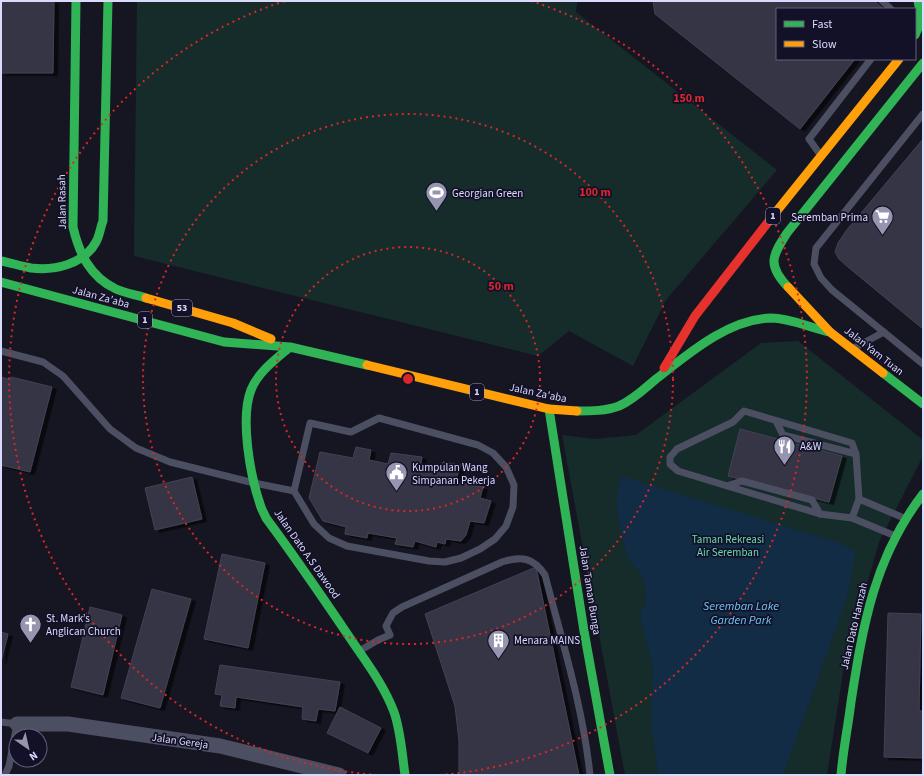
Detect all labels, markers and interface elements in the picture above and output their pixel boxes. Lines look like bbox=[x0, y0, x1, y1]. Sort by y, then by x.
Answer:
legend bbox=[776, 8, 916, 60]
text: Fast bbox=[812, 16, 832, 33]
text: Slow bbox=[812, 36, 837, 53]
text: 150 m bbox=[673, 90, 705, 107]
street label: Jalan Rasah bbox=[54, 174, 70, 230]
sports icon: Georgian Green bbox=[424, 180, 450, 213]
text: 100 m bbox=[579, 184, 611, 201]
place label: Georgian Green bbox=[452, 186, 523, 201]
supermarket icon: Seremban Prima bbox=[870, 204, 896, 237]
road number: 1 bbox=[766, 208, 780, 224]
place label: Seremban Prima bbox=[791, 210, 868, 225]
text: 50 m bbox=[488, 278, 514, 295]
street label: Jalan Za'aba bbox=[71, 282, 131, 312]
road number: 53 bbox=[172, 300, 192, 316]
road number: 1 bbox=[138, 312, 152, 328]
street label: Jalan Yam Tuan bbox=[841, 323, 907, 379]
centre of rings bbox=[401, 372, 415, 386]
street label: Jalan Za'aba bbox=[508, 380, 568, 406]
road number: 1 bbox=[470, 384, 484, 400]
restaurant icon: A&W bbox=[772, 433, 798, 466]
place label: A&W bbox=[800, 439, 822, 454]
public building icon: Kumpulan Wang Simpanan Pekerja bbox=[383, 460, 409, 493]
place label: Kumpulan Wang Simpanan Pekerja bbox=[412, 460, 495, 488]
street label: Jalan Dato A.S Dawood bbox=[270, 506, 344, 602]
park label: Taman Rekreasi Air Seremban bbox=[692, 532, 764, 560]
street label: Jalan Taman Bunga bbox=[576, 544, 604, 636]
street label: Jalan Dato Hamzah bbox=[837, 581, 871, 671]
water label: Seremban Lake Garden Park bbox=[703, 598, 779, 629]
church icon: St. Mark’s Anglican Church bbox=[18, 611, 44, 644]
place label: St. Mark’s Anglican Church bbox=[46, 611, 121, 639]
building icon: Menara MAINS bbox=[485, 627, 511, 660]
place label: Menara MAINS bbox=[514, 633, 580, 648]
north arrow bbox=[8, 728, 48, 768]
street label: Jalan Gereja bbox=[151, 730, 209, 752]
text: N bbox=[26, 748, 41, 764]

